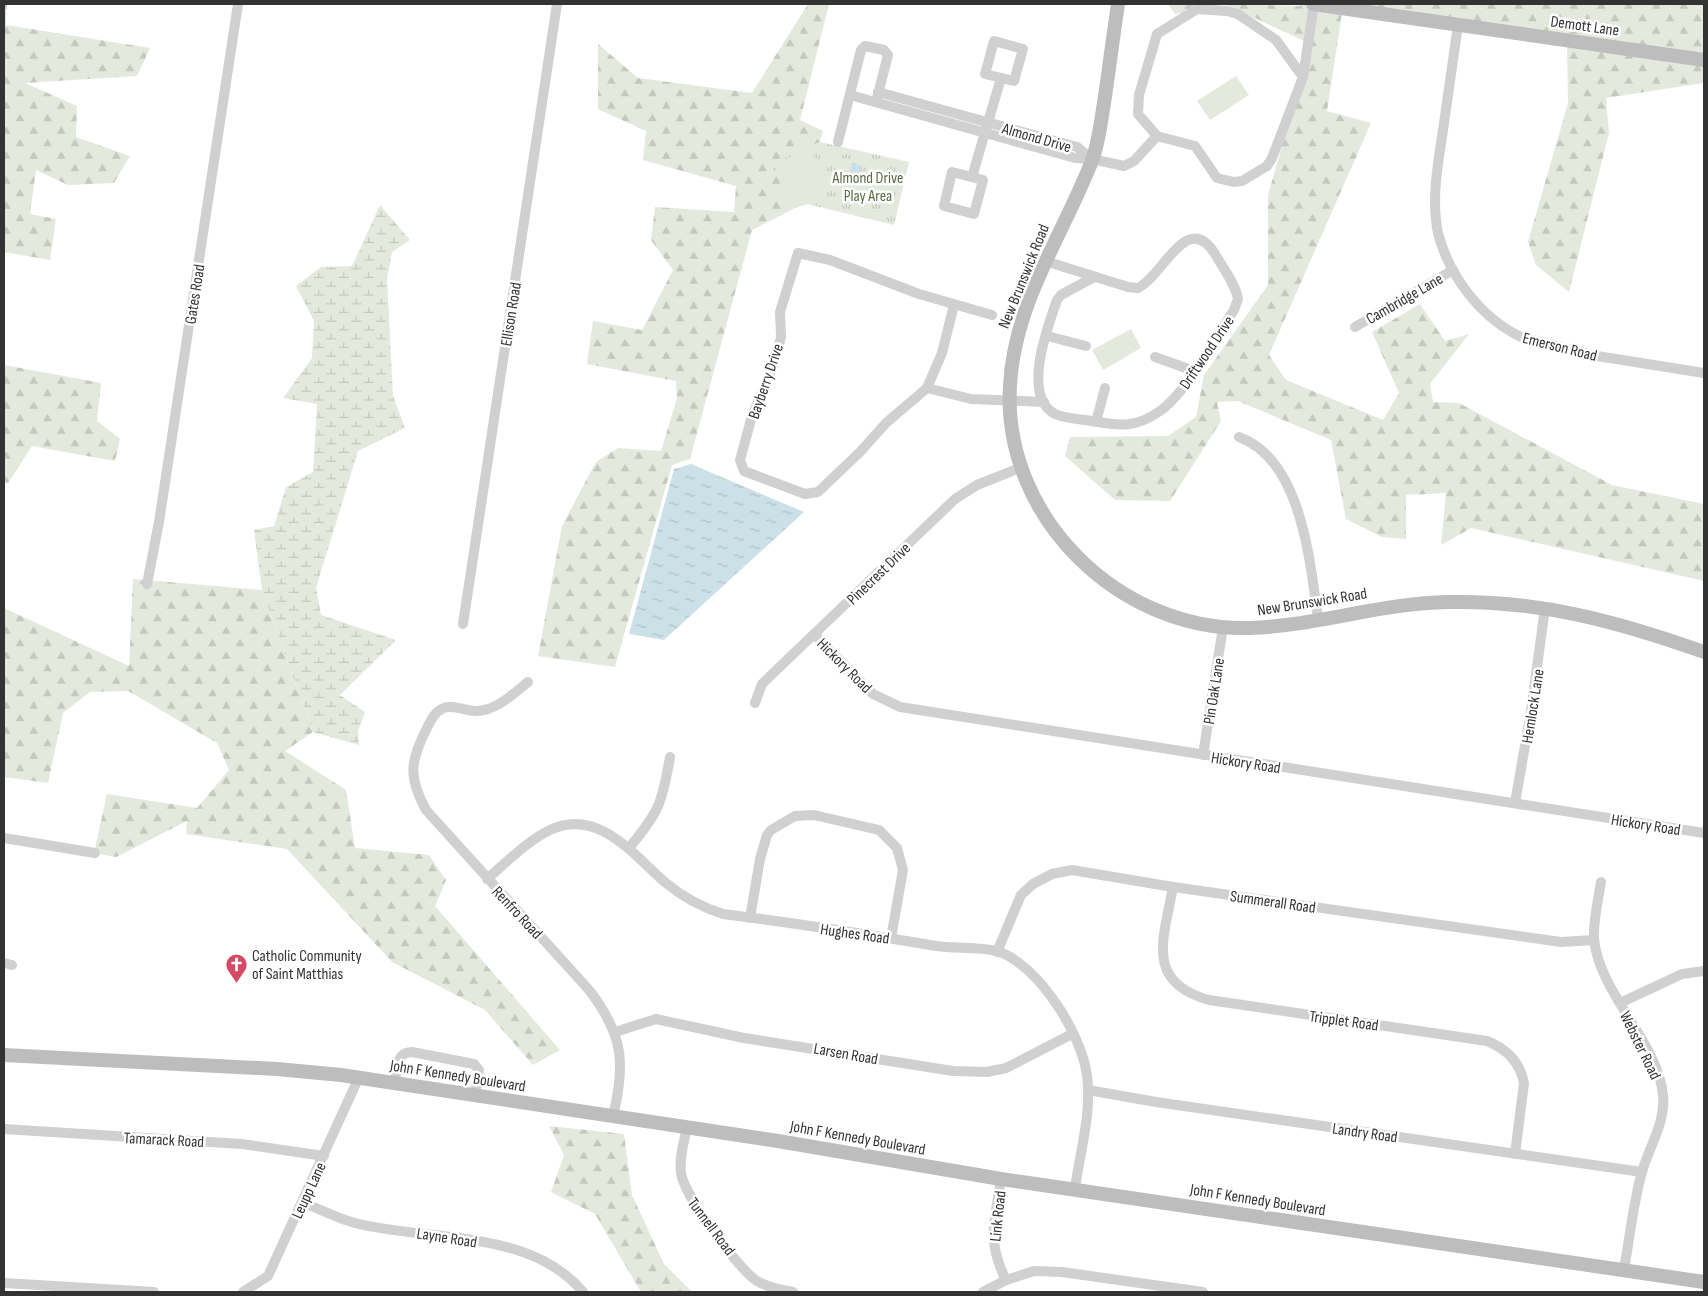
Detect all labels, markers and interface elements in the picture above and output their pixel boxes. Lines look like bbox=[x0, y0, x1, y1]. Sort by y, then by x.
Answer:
street label: Demott Lane bbox=[1549, 12, 1620, 41]
street label: Almond Drive bbox=[999, 119, 1073, 157]
park label: Almond Drive Play Area bbox=[832, 169, 903, 206]
street label: New Brunswick Road bbox=[995, 222, 1054, 331]
street label: Gates Road bbox=[181, 263, 210, 325]
street label: Cambridge Lane bbox=[1363, 270, 1447, 329]
street label: Ellison Road bbox=[497, 281, 526, 347]
street label: Driftwood Drive bbox=[1176, 313, 1239, 393]
street label: Emerson Road bbox=[1520, 329, 1599, 366]
street label: Bayberry Drive bbox=[745, 341, 788, 422]
street label: Pinecrest Drive bbox=[843, 539, 915, 609]
street label: New Brunswick Road bbox=[1256, 584, 1368, 621]
street label: Hickory Road bbox=[812, 635, 875, 698]
street label: Pin Oak Lane bbox=[1200, 657, 1229, 726]
street label: Hemlock Lane bbox=[1518, 668, 1549, 745]
street label: Hickory Road bbox=[1210, 749, 1282, 778]
street label: Hickory Road bbox=[1610, 811, 1682, 840]
street label: Renfro Road bbox=[488, 883, 546, 943]
street label: Summerall Road bbox=[1229, 887, 1317, 918]
street label: Hughes Road bbox=[819, 920, 890, 949]
place label: Catholic Community of Saint Matthias bbox=[252, 947, 362, 984]
church icon: Catholic Community of Saint Matthias bbox=[224, 952, 248, 983]
street label: Tripplet Road bbox=[1308, 1007, 1380, 1036]
street label: Webster Road bbox=[1615, 1008, 1664, 1083]
street label: Larsen Road bbox=[812, 1040, 879, 1069]
street label: John F Kennedy Boulevard bbox=[388, 1056, 527, 1097]
street label: John F Kennedy Boulevard bbox=[788, 1117, 927, 1160]
street label: Landry Road bbox=[1331, 1120, 1399, 1147]
street label: Tamarack Road bbox=[123, 1129, 204, 1152]
street label: Leupp Lane bbox=[288, 1159, 331, 1222]
street label: John F Kennedy Boulevard bbox=[1188, 1180, 1327, 1221]
street label: Link Road bbox=[986, 1190, 1011, 1243]
street label: Tunnell Road bbox=[683, 1194, 739, 1259]
street label: Layne Road bbox=[415, 1224, 478, 1253]

